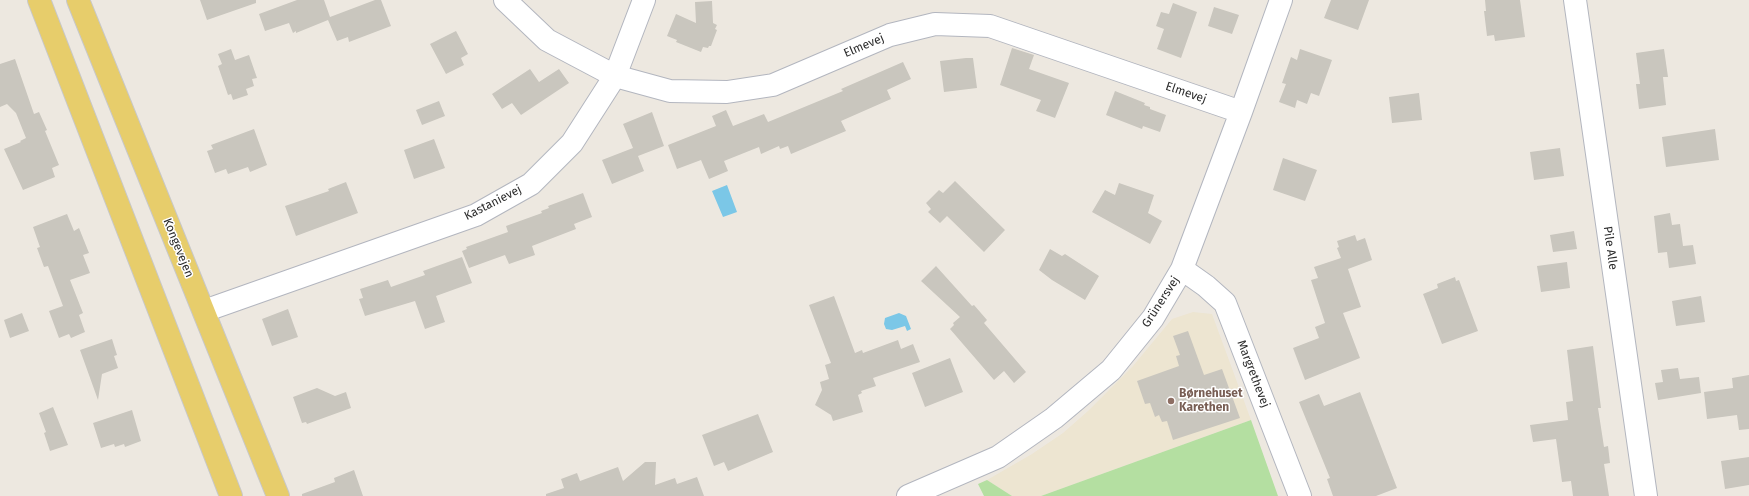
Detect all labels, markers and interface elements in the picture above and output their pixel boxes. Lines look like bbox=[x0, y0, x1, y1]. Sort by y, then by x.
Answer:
street label: Elmevej bbox=[842, 31, 886, 61]
street label: Elmevej bbox=[1164, 79, 1208, 107]
street label: Kastanievej bbox=[462, 182, 524, 224]
street label: Kongevejen bbox=[160, 216, 196, 280]
street label: Pile Alle bbox=[1600, 225, 1620, 271]
street label: Grünersvej bbox=[1139, 274, 1183, 330]
street label: Margrethevej bbox=[1234, 338, 1272, 410]
place label: Børnehuset Karethen bbox=[1179, 387, 1243, 415]
marker: Børnehuset Karethen bbox=[1166, 396, 1176, 406]

